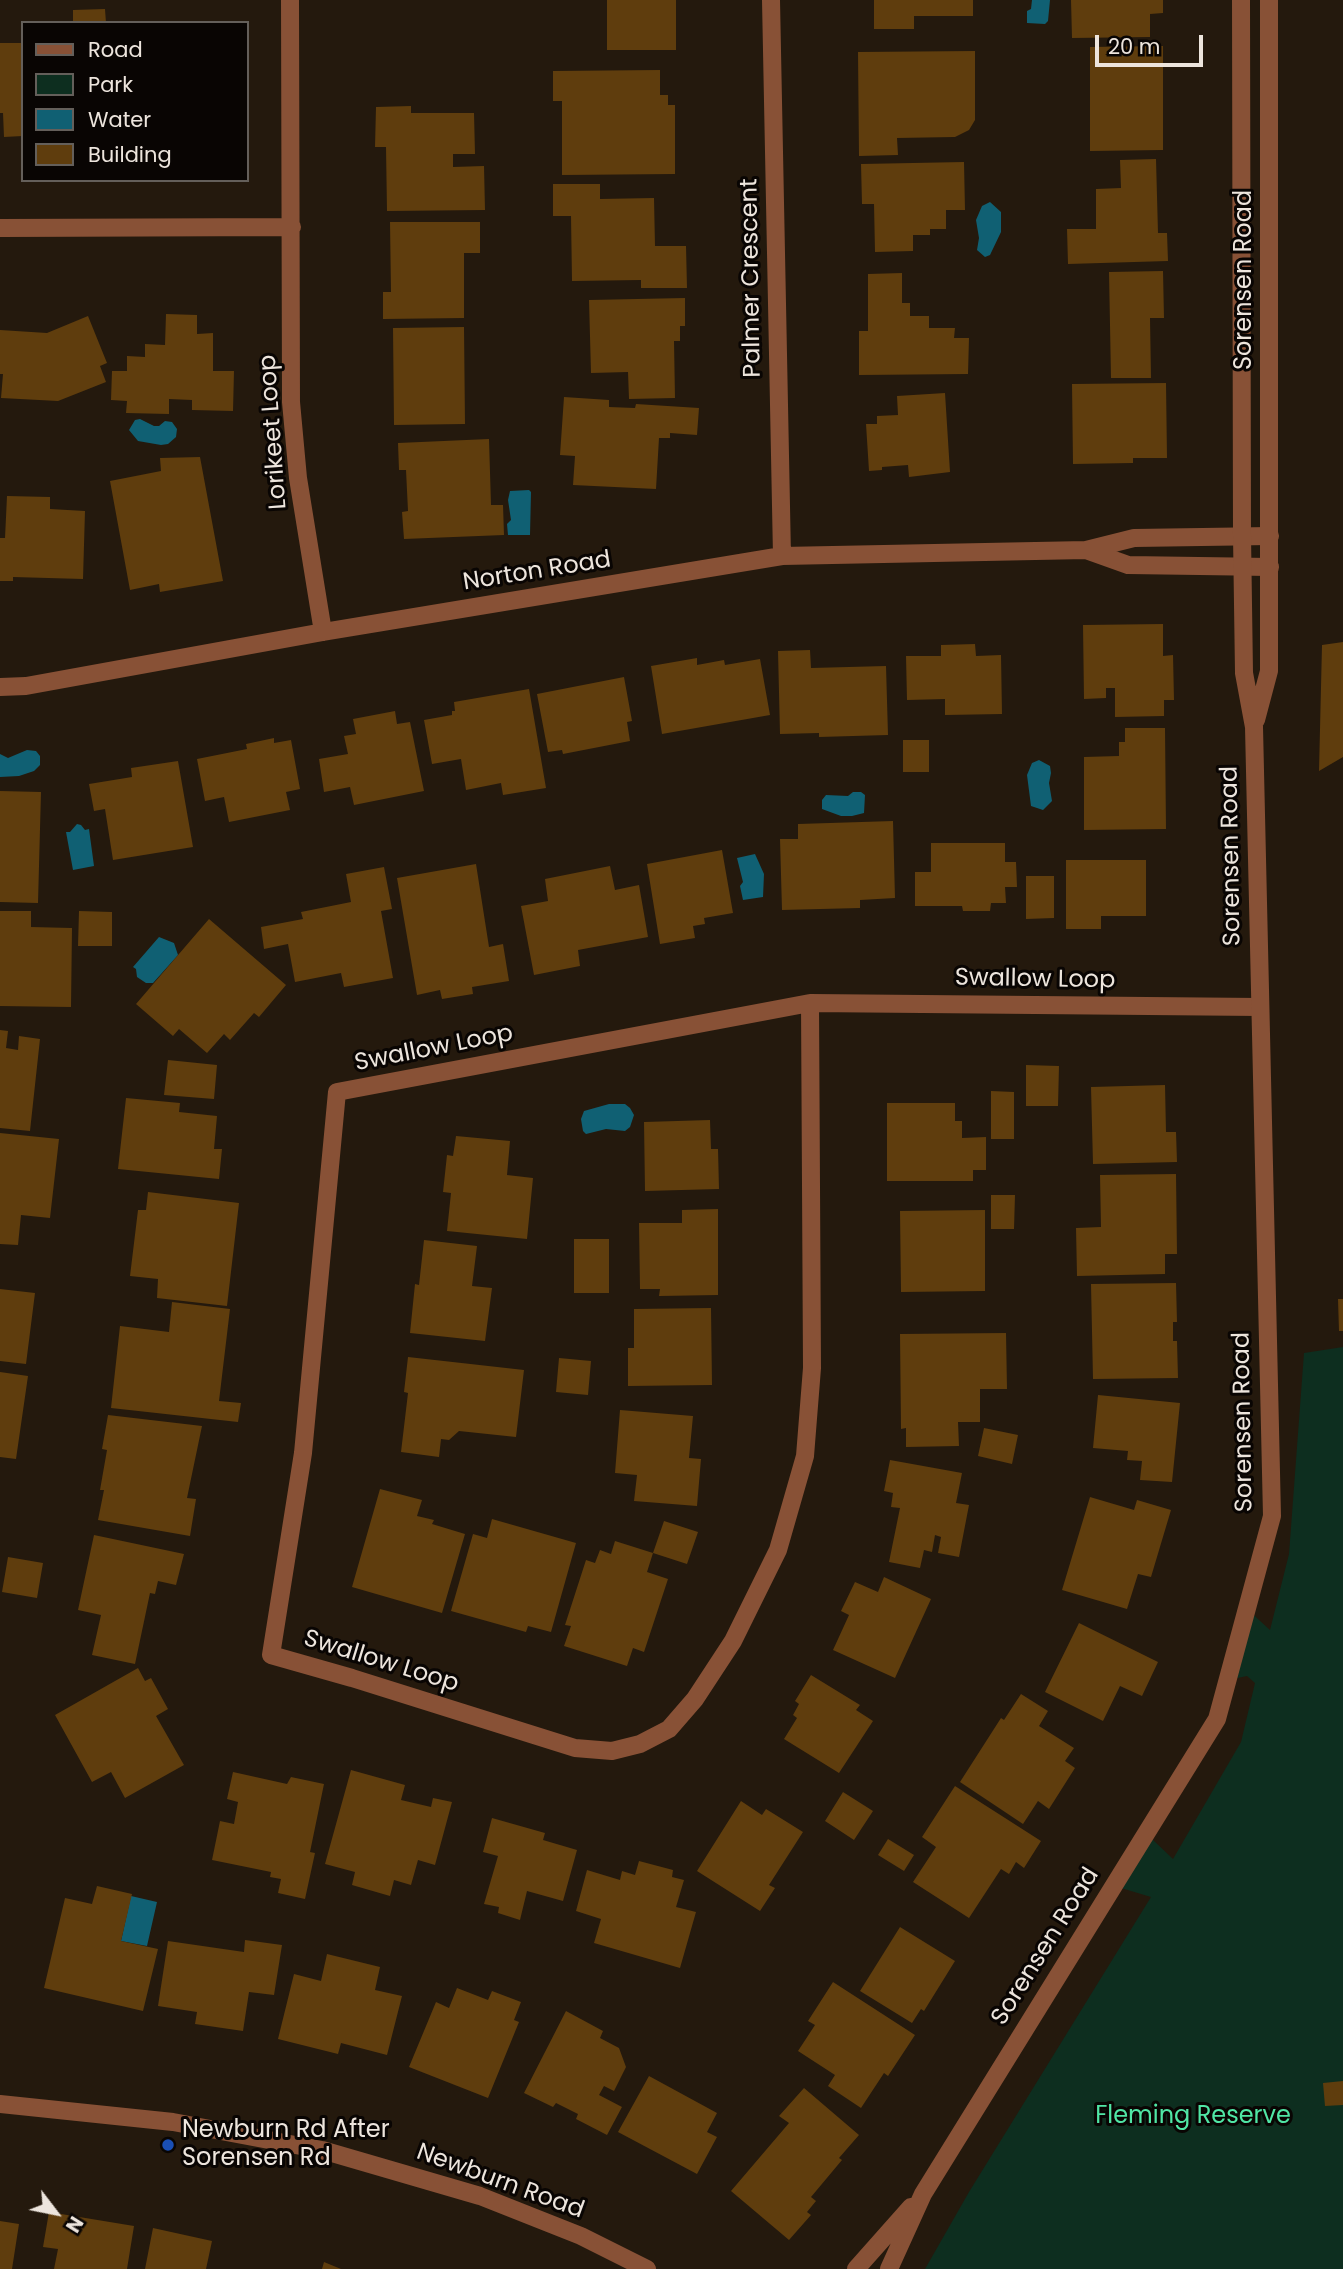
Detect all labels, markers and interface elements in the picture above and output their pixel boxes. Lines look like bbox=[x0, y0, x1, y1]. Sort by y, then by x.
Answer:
legend bbox=[21, 21, 248, 182]
scale bar bbox=[1098, 21, 1206, 65]
text: 20 m bbox=[1108, 32, 1161, 61]
text: Road bbox=[88, 35, 143, 64]
text: Park bbox=[88, 70, 133, 99]
text: Water bbox=[88, 105, 151, 134]
text: Building bbox=[88, 140, 172, 169]
street label: Palmer Crescent bbox=[736, 178, 768, 378]
street label: Sorensen Road bbox=[1231, 190, 1259, 370]
street label: Lorikeet Loop bbox=[254, 354, 294, 510]
street label: Norton Road bbox=[461, 546, 613, 598]
street label: Sorensen Road bbox=[1216, 766, 1248, 946]
street label: Swallow Loop bbox=[954, 964, 1116, 996]
street label: Swallow Loop bbox=[352, 1020, 516, 1078]
street label: Sorensen Road bbox=[1228, 1332, 1260, 1512]
street label: Swallow Loop bbox=[300, 1625, 462, 1699]
street label: Sorensen Road bbox=[986, 1863, 1106, 2031]
park label: Fleming Reserve bbox=[1095, 2103, 1291, 2131]
place label: Newburn Rd After Sorensen Rd bbox=[182, 2117, 390, 2173]
marker: Newburn Rd After Sorensen Rd bbox=[160, 2137, 176, 2153]
street label: Newburn Road bbox=[412, 2138, 588, 2226]
north arrow bbox=[21, 2178, 91, 2248]
text: N bbox=[59, 2211, 89, 2238]

